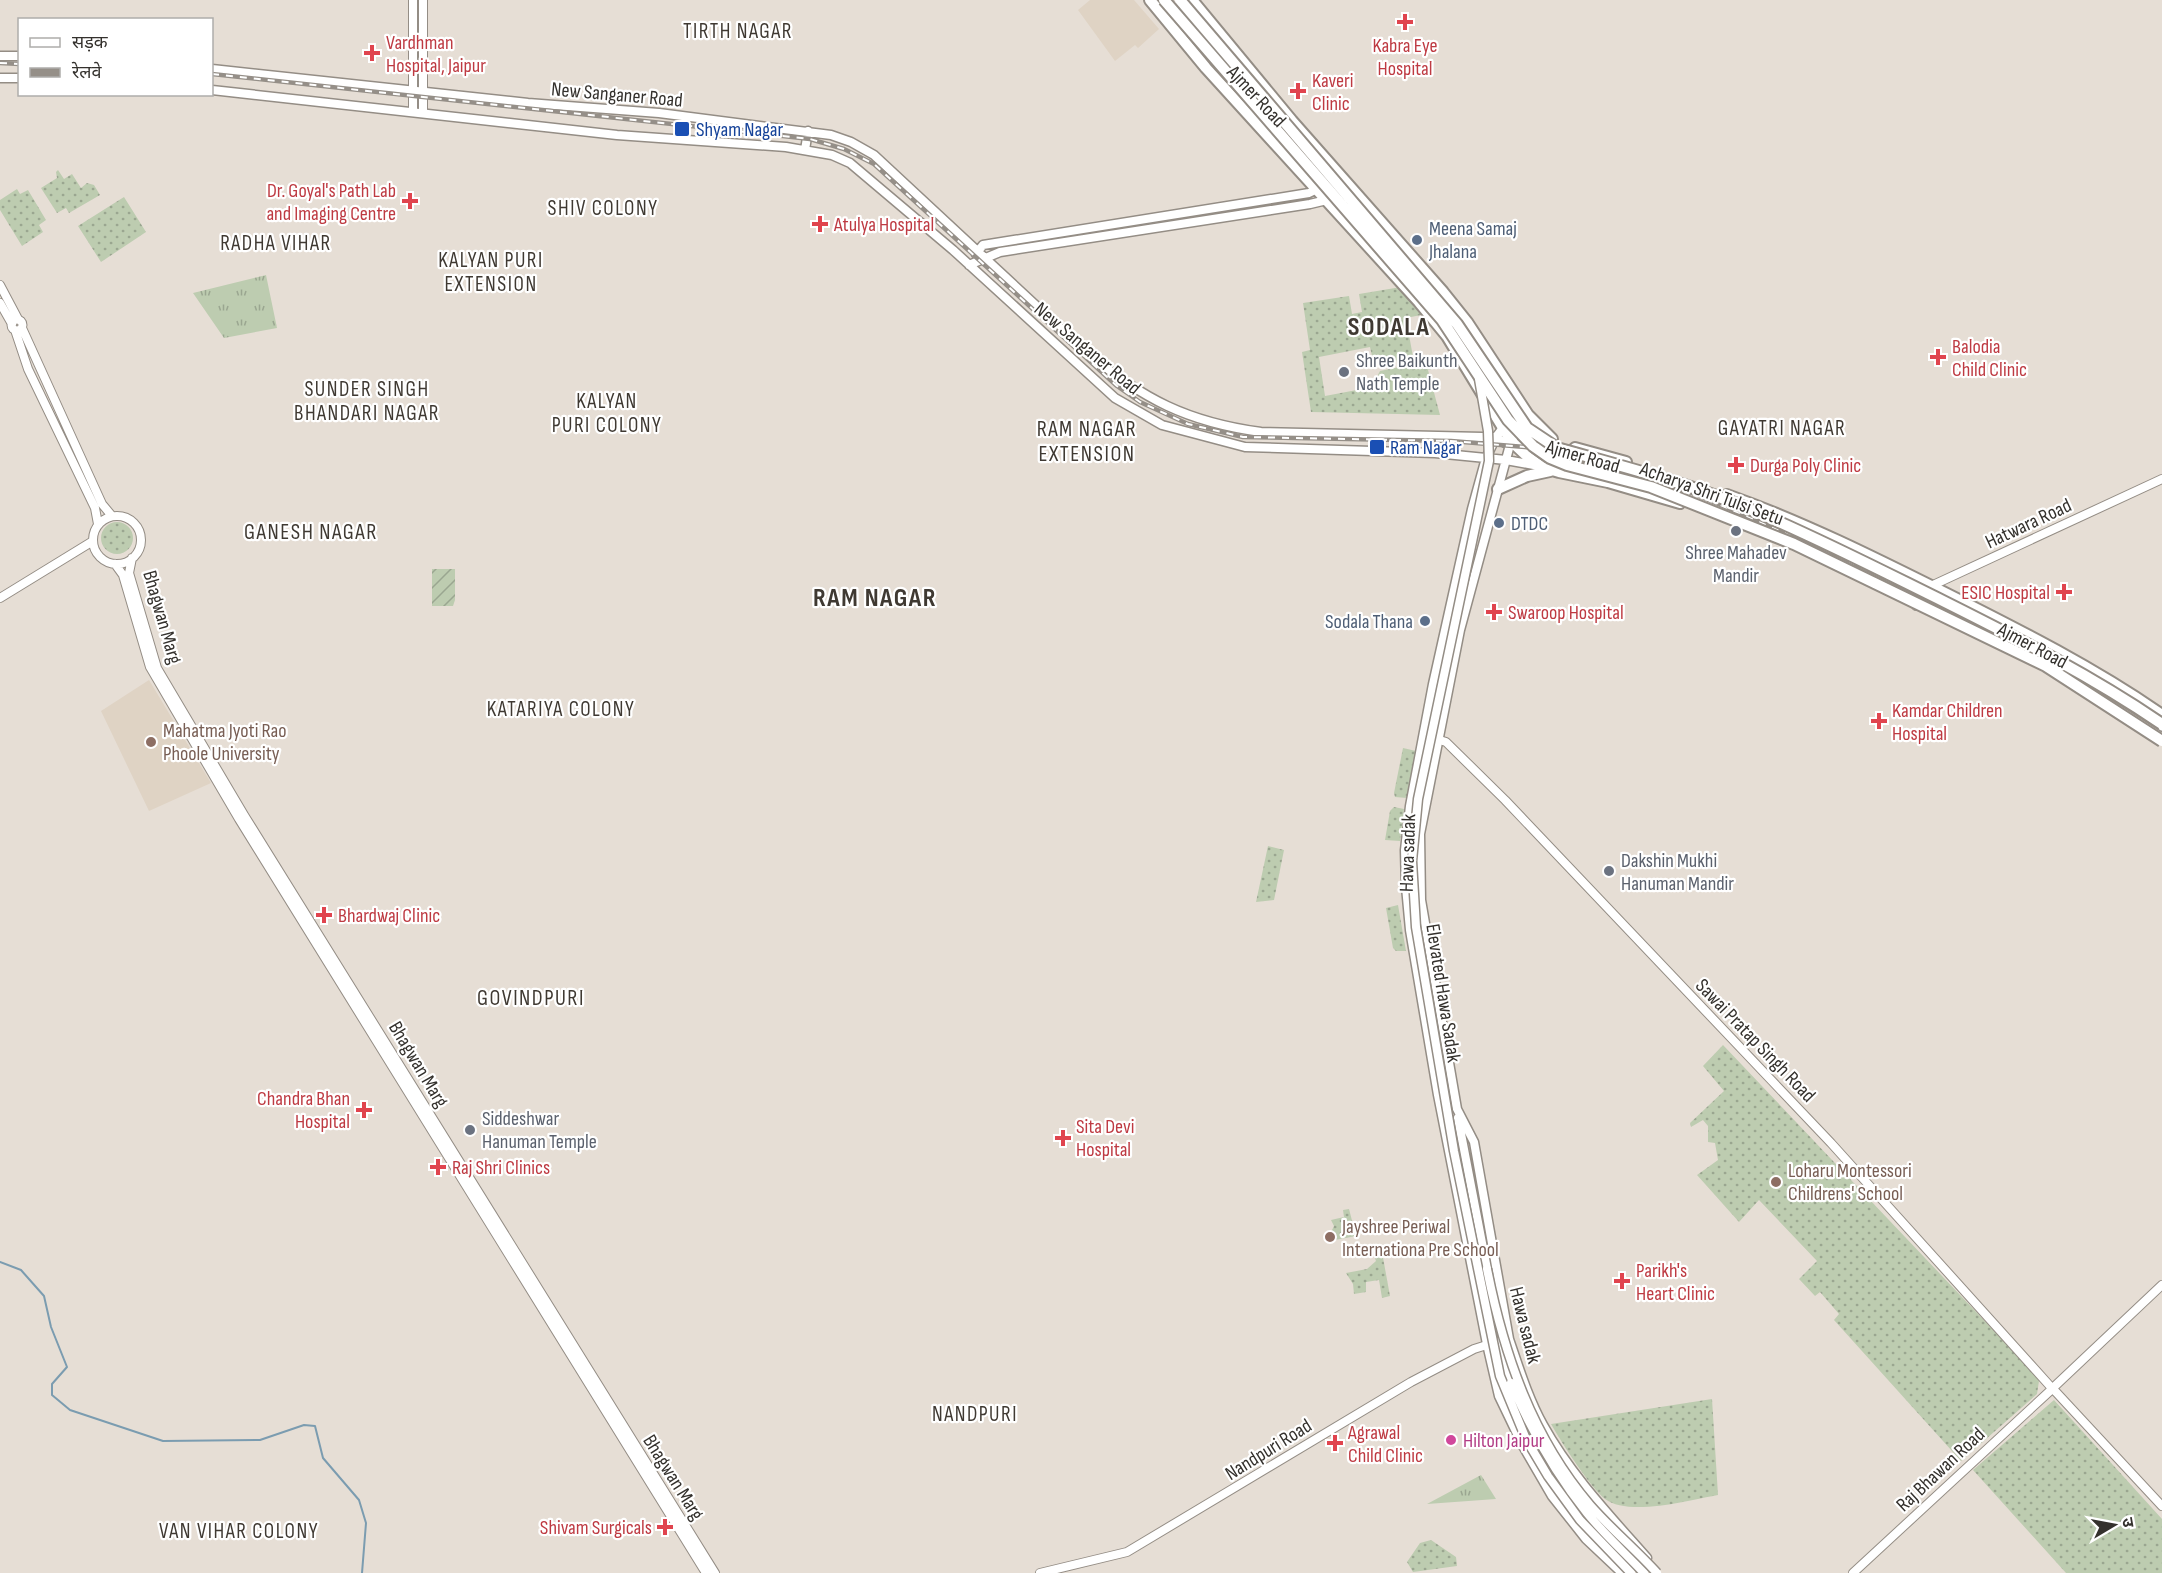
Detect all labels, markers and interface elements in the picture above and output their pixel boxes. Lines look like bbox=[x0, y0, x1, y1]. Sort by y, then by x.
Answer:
marker: Kabra Eye Hospital bbox=[1396, 13, 1414, 31]
legend bbox=[18, 18, 213, 96]
district label: TIRTH NAGAR bbox=[683, 19, 793, 44]
place label: Vardhman Hospital, Jaipur bbox=[386, 31, 486, 78]
text: सड़क bbox=[72, 32, 109, 53]
place label: Kabra Eye Hospital bbox=[1372, 34, 1438, 81]
marker: Vardhman Hospital, Jaipur bbox=[363, 44, 381, 62]
street label: Ajmer Road bbox=[1221, 60, 1291, 133]
text: रेलवे bbox=[71, 61, 103, 83]
place label: Kaveri Clinic bbox=[1312, 69, 1354, 116]
street label: New Sanganer Road bbox=[550, 77, 684, 113]
marker: Kaveri Clinic bbox=[1289, 82, 1307, 100]
place label: Shyam Nagar bbox=[696, 118, 784, 142]
marker: Shyam Nagar bbox=[673, 120, 691, 138]
place label: Dr. Goyal's Path Lab and Imaging Centre bbox=[266, 179, 396, 226]
marker: Dr. Goyal's Path Lab and Imaging Centre bbox=[401, 192, 419, 210]
district label: SHIV COLONY bbox=[548, 196, 658, 221]
place label: Atulya Hospital bbox=[833, 213, 934, 237]
marker: Atulya Hospital bbox=[811, 215, 829, 233]
place label: Meena Samaj Jhalana bbox=[1428, 217, 1517, 264]
district label: RADHA VIHAR bbox=[220, 231, 332, 256]
marker: Meena Samaj Jhalana bbox=[1410, 233, 1424, 247]
district label: KALYAN PURI EXTENSION bbox=[438, 248, 544, 297]
street label: New Sanganer Road bbox=[1029, 297, 1146, 400]
district label: SODALA bbox=[1348, 312, 1430, 343]
place label: Balodia Child Clinic bbox=[1952, 335, 2027, 382]
marker: Balodia Child Clinic bbox=[1929, 348, 1947, 366]
place label: Shree Baikunth Nath Temple bbox=[1356, 349, 1458, 396]
marker: Shree Baikunth Nath Temple bbox=[1337, 365, 1351, 379]
district label: SUNDER SINGH BHANDARI NAGAR bbox=[294, 377, 440, 426]
district label: KALYAN PURI COLONY bbox=[552, 389, 662, 438]
district label: RAM NAGAR EXTENSION bbox=[1037, 416, 1137, 468]
district label: GAYATRI NAGAR bbox=[1718, 416, 1846, 441]
street label: Ajmer Road bbox=[1542, 435, 1622, 479]
place label: Ram Nagar bbox=[1390, 436, 1462, 460]
marker: Ram Nagar bbox=[1368, 438, 1386, 456]
place label: Durga Poly Clinic bbox=[1750, 454, 1861, 478]
marker: Durga Poly Clinic bbox=[1727, 456, 1745, 474]
street label: Acharya Shri Tulsi Setu bbox=[1636, 457, 1787, 531]
street label: Hatwara Road bbox=[1982, 494, 2075, 554]
place label: DTDC bbox=[1511, 512, 1548, 536]
marker: DTDC bbox=[1492, 516, 1506, 530]
district label: GANESH NAGAR bbox=[244, 519, 378, 546]
marker: Shree Mahadev Mandir bbox=[1729, 524, 1743, 538]
place label: Shree Mahadev Mandir bbox=[1685, 541, 1787, 588]
street label: Bhagwan Marg bbox=[137, 568, 187, 667]
place label: ESIC Hospital bbox=[1961, 581, 2050, 605]
district label: RAM NAGAR bbox=[813, 583, 937, 614]
marker: ESIC Hospital bbox=[2055, 583, 2073, 601]
place label: Swaroop Hospital bbox=[1508, 601, 1624, 625]
marker: Swaroop Hospital bbox=[1485, 603, 1503, 621]
place label: Sodala Thana bbox=[1325, 610, 1413, 634]
marker: Sodala Thana bbox=[1418, 614, 1432, 628]
street label: Ajmer Road bbox=[1993, 617, 2072, 674]
district label: KATARIYA COLONY bbox=[487, 697, 635, 722]
place label: Kamdar Children Hospital bbox=[1892, 699, 2003, 746]
marker: Kamdar Children Hospital bbox=[1870, 712, 1888, 730]
place label: Mahatma Jyoti Rao Phoole University bbox=[163, 719, 287, 766]
marker: Mahatma Jyoti Rao Phoole University bbox=[144, 735, 158, 749]
street label: Hawa sadak bbox=[1395, 813, 1421, 892]
place label: Dakshin Mukhi Hanuman Mandir bbox=[1621, 849, 1734, 896]
marker: Dakshin Mukhi Hanuman Mandir bbox=[1602, 864, 1616, 878]
place label: Bhardwaj Clinic bbox=[338, 904, 440, 928]
marker: Bhardwaj Clinic bbox=[315, 906, 333, 924]
street label: Elevated Hawa Sadak bbox=[1420, 922, 1466, 1065]
street label: Sawai Pratap Singh Road bbox=[1690, 974, 1820, 1107]
district label: GOVINDPURI bbox=[477, 985, 585, 1012]
street label: Bhagwan Marg bbox=[383, 1017, 453, 1112]
place label: Chandra Bhan Hospital bbox=[257, 1087, 350, 1134]
marker: Chandra Bhan Hospital bbox=[355, 1101, 373, 1119]
place label: Siddeshwar Hanuman Temple bbox=[482, 1107, 597, 1154]
place label: Sita Devi Hospital bbox=[1076, 1115, 1134, 1162]
marker: Siddeshwar Hanuman Temple bbox=[463, 1123, 477, 1137]
marker: Sita Devi Hospital bbox=[1054, 1129, 1072, 1147]
place label: Raj Shri Clinics bbox=[452, 1156, 550, 1180]
marker: Raj Shri Clinics bbox=[429, 1158, 447, 1176]
place label: Loharu Montessori Childrens' School bbox=[1788, 1159, 1912, 1206]
marker: Loharu Montessori Childrens' School bbox=[1769, 1175, 1783, 1189]
place label: Jayshree Periwal Internationa Pre School bbox=[1341, 1215, 1499, 1262]
marker: Jayshree Periwal Internationa Pre School bbox=[1323, 1230, 1337, 1244]
place label: Parikh's Heart Clinic bbox=[1636, 1259, 1715, 1306]
marker: Parikh's Heart Clinic bbox=[1613, 1272, 1631, 1290]
street label: Hawa sadak bbox=[1504, 1284, 1546, 1366]
district label: NANDPURI bbox=[932, 1402, 1018, 1427]
street label: Nandpuri Road bbox=[1221, 1414, 1316, 1486]
place label: Agrawal Child Clinic bbox=[1347, 1421, 1423, 1468]
street label: Raj Bhawan Road bbox=[1891, 1423, 1990, 1517]
place label: Hilton Jaipur bbox=[1463, 1429, 1545, 1453]
street label: Bhagwan Marg bbox=[638, 1430, 709, 1525]
marker: Hilton Jaipur bbox=[1444, 1433, 1458, 1447]
marker: Agrawal Child Clinic bbox=[1326, 1434, 1344, 1452]
north arrow bbox=[2084, 1495, 2144, 1555]
place label: Shivam Surgicals bbox=[540, 1516, 652, 1540]
text: उ bbox=[2117, 1516, 2138, 1530]
marker: Shivam Surgicals bbox=[656, 1518, 674, 1536]
district label: VAN VIHAR COLONY bbox=[159, 1519, 319, 1544]

